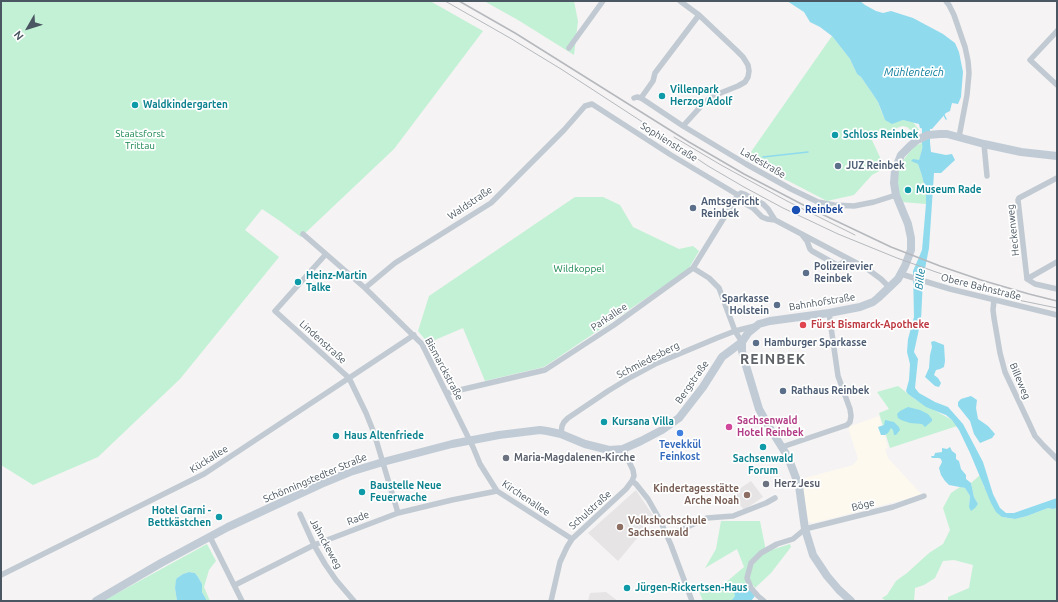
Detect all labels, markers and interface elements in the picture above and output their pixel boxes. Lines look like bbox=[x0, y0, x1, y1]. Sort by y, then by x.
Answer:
north arrow bbox=[8, 8, 48, 48]
text: N bbox=[11, 29, 26, 43]
water label: Mühlenteich bbox=[884, 65, 944, 79]
place label: Villenpark Herzog Adolf bbox=[670, 84, 732, 108]
marker: Villenpark Herzog Adolf bbox=[657, 91, 667, 101]
place label: Waldkindergarten bbox=[143, 99, 228, 111]
marker: Waldkindergarten bbox=[130, 100, 140, 110]
street label: Sophienstraße bbox=[638, 120, 700, 164]
park label: Staatsforst Trittau bbox=[115, 128, 165, 152]
place label: Schloss Reinbek bbox=[843, 129, 918, 141]
marker: Schloss Reinbek bbox=[830, 130, 840, 140]
street label: Ladestraße bbox=[738, 145, 788, 181]
place label: JUZ Reinbek bbox=[846, 160, 905, 172]
marker: JUZ Reinbek bbox=[833, 161, 843, 171]
street label: Waldstraße bbox=[445, 184, 495, 222]
place label: Museum Rade bbox=[916, 184, 982, 196]
marker: Museum Rade bbox=[903, 185, 913, 195]
place label: Amtsgericht Reinbek bbox=[701, 196, 759, 220]
marker: Amtsgericht Reinbek bbox=[688, 203, 698, 213]
street label: Heckenweg bbox=[1004, 203, 1022, 257]
marker: Reinbek bbox=[790, 204, 802, 216]
place label: Reinbek bbox=[805, 204, 843, 216]
place label: Polizeirevier Reinbek bbox=[814, 261, 873, 284]
park label: Wildkoppel bbox=[554, 263, 604, 275]
marker: Polizeirevier Reinbek bbox=[801, 268, 811, 278]
water label: Bille bbox=[912, 268, 928, 290]
place label: Heinz-Martin Talke bbox=[306, 270, 367, 294]
street label: Obere Bahnstraße bbox=[940, 271, 1022, 303]
marker: Heinz-Martin Talke bbox=[293, 277, 303, 287]
street label: Bahnhofstraße bbox=[788, 291, 856, 313]
place label: Sparkasse Holstein bbox=[722, 293, 769, 316]
street label: Parkallee bbox=[589, 300, 629, 334]
marker: Sparkasse Holstein bbox=[772, 300, 782, 310]
street label: Lindenstraße bbox=[297, 318, 349, 366]
place label: Fürst Bismarck-Apotheke bbox=[811, 319, 929, 331]
marker: Fürst Bismarck-Apotheke bbox=[798, 320, 808, 330]
street label: Bismarckstraße bbox=[422, 336, 466, 402]
place label: Hamburger Sparkasse bbox=[764, 337, 867, 349]
marker: Hamburger Sparkasse bbox=[751, 338, 761, 348]
street label: Schmiedesberg bbox=[615, 339, 681, 381]
district label: REINBEK bbox=[740, 351, 806, 367]
street label: Bergstraße bbox=[673, 358, 711, 406]
street label: Billeweg bbox=[1007, 361, 1033, 401]
place label: Rathaus Reinbek bbox=[791, 385, 869, 397]
marker: Rathaus Reinbek bbox=[778, 386, 788, 396]
place label: Sachsenwald Hotel Reinbek bbox=[737, 415, 804, 438]
place label: Kursana Villa bbox=[612, 416, 674, 428]
marker: Kursana Villa bbox=[599, 417, 609, 427]
marker: Sachsenwald Hotel Reinbek bbox=[724, 422, 734, 432]
marker: Tevekkül Feinkost bbox=[675, 428, 685, 438]
place label: Haus Altenfriede bbox=[344, 430, 424, 442]
marker: Haus Altenfriede bbox=[331, 431, 341, 441]
place label: Tevekkül Feinkost bbox=[659, 439, 701, 462]
marker: Sachsenwald Forum bbox=[758, 442, 768, 452]
street label: Kückallee bbox=[188, 443, 230, 475]
street label: Schönningstedter Straße bbox=[261, 451, 369, 505]
place label: Maria-Magdalenen-Kirche bbox=[514, 452, 635, 464]
marker: Maria-Magdalenen-Kirche bbox=[501, 453, 511, 463]
place label: Sachsenwald Forum bbox=[733, 453, 793, 476]
street label: Kirchenallee bbox=[500, 478, 552, 518]
place label: Herz Jesu bbox=[774, 478, 820, 490]
marker: Herz Jesu bbox=[761, 479, 771, 489]
place label: Baustelle Neue Feuerwache bbox=[370, 480, 442, 504]
place label: Kindertagesstätte Arche Noah bbox=[653, 483, 739, 506]
marker: Baustelle Neue Feuerwache bbox=[357, 487, 367, 497]
street label: Schulstraße bbox=[566, 488, 614, 532]
marker: Kindertagesstätte Arche Noah bbox=[742, 490, 752, 500]
street label: Böge bbox=[850, 496, 876, 514]
place label: Hotel Garni - Bettkästchen bbox=[148, 505, 211, 528]
street label: Rade bbox=[345, 508, 371, 528]
marker: Hotel Garni - Bettkästchen bbox=[214, 512, 224, 522]
place label: Volkshochschule Sachsenwald bbox=[628, 515, 707, 538]
street label: Jahnckeweg bbox=[307, 517, 345, 571]
marker: Volkshochschule Sachsenwald bbox=[615, 522, 625, 532]
place label: Jürgen-Rickertsen-Haus bbox=[635, 582, 747, 594]
marker: Jürgen-Rickertsen-Haus bbox=[622, 583, 632, 593]

